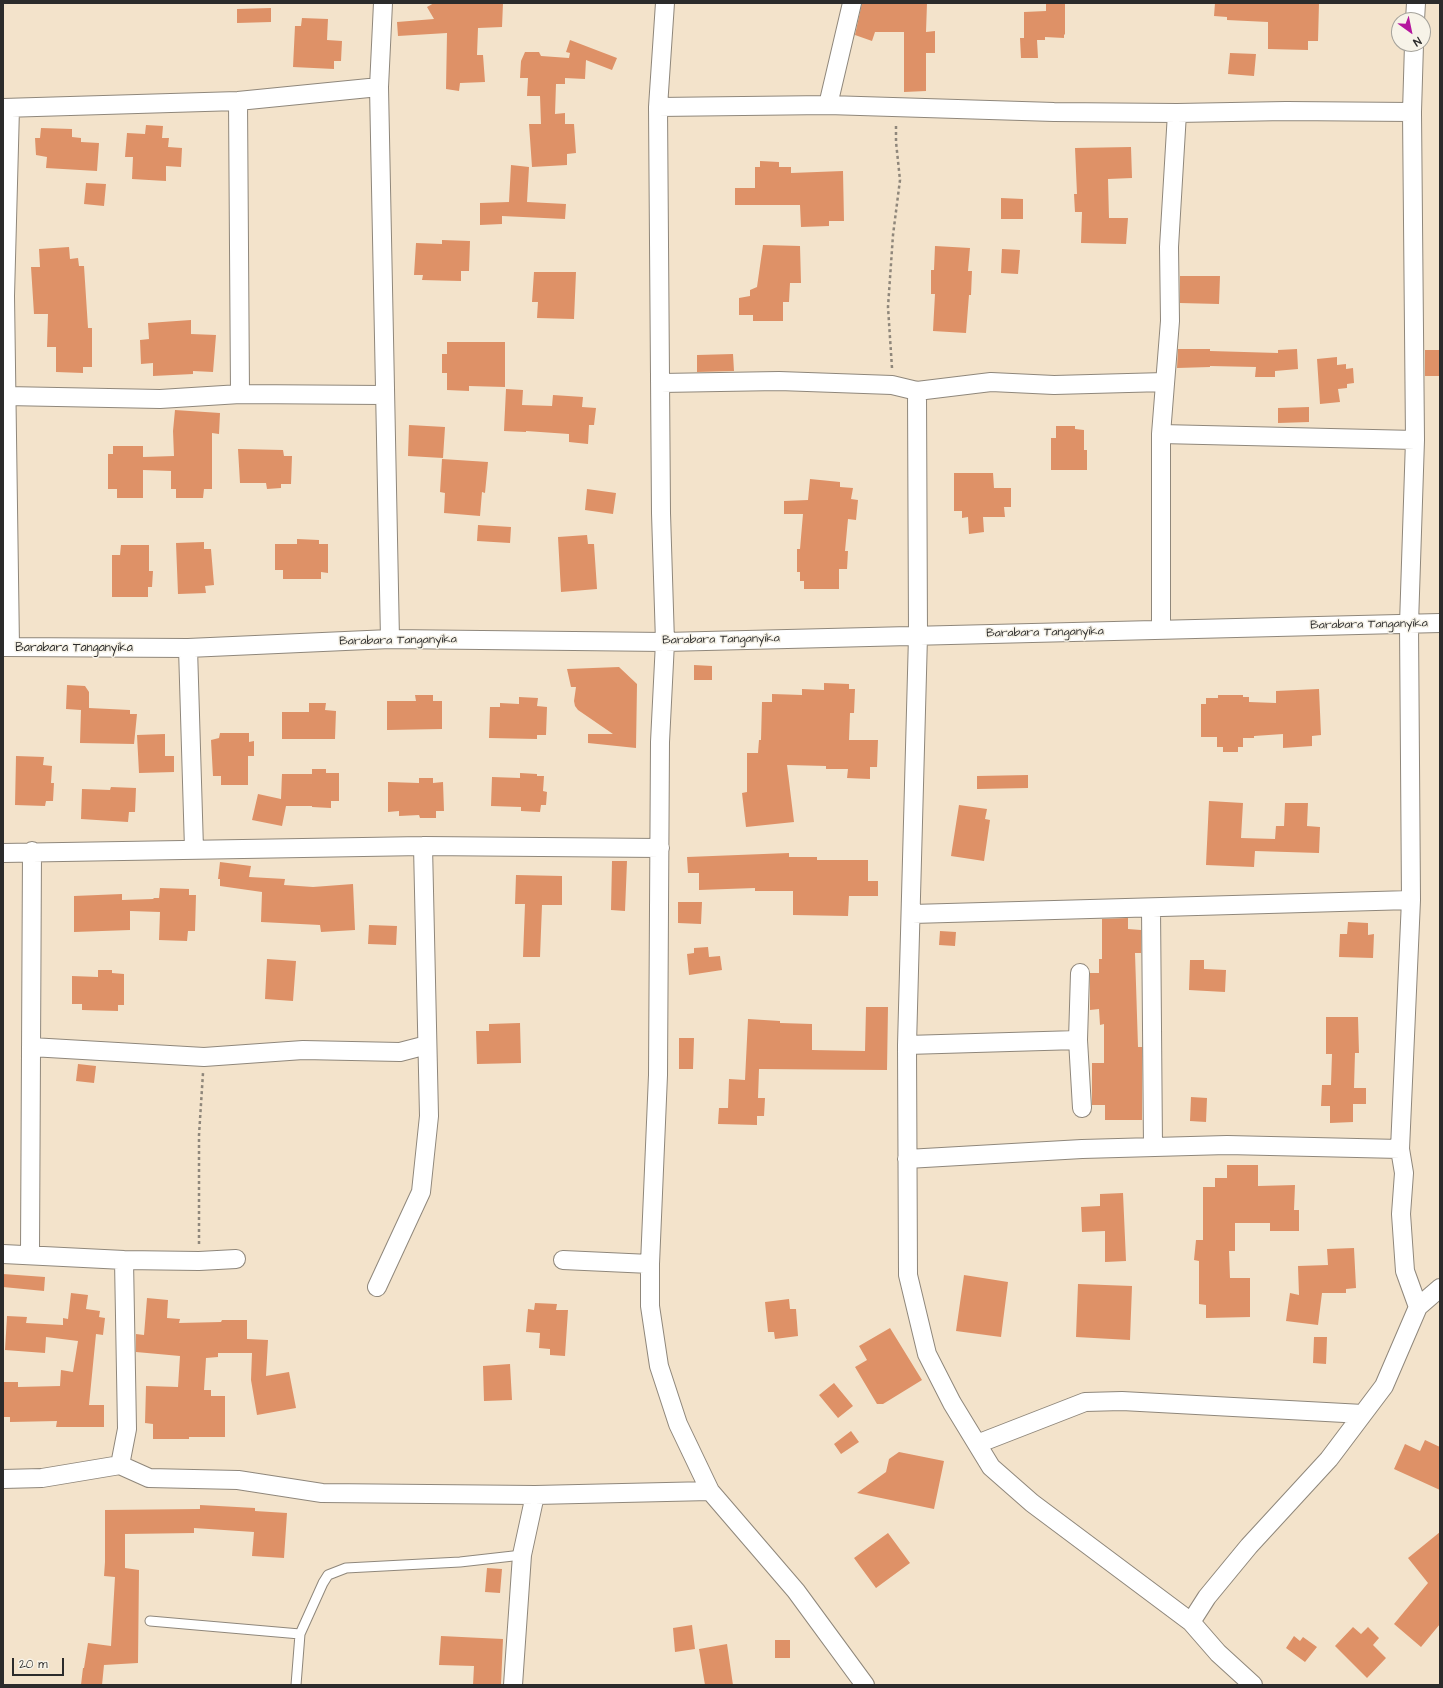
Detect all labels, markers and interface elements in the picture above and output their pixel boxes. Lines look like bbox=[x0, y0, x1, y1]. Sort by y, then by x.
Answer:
north arrow bbox=[1391, 12, 1431, 52]
text: N bbox=[1410, 33, 1424, 50]
street label: Barabara Tanganyika bbox=[1310, 617, 1428, 633]
street label: Barabara Tanganyika bbox=[986, 625, 1104, 641]
street label: Barabara Tanganyika bbox=[662, 632, 780, 648]
street label: Barabara Tanganyika bbox=[339, 633, 457, 649]
street label: Barabara Tanganyika bbox=[15, 641, 133, 655]
scale bar bbox=[14, 1650, 66, 1676]
text: 20 m bbox=[19, 1656, 48, 1673]

